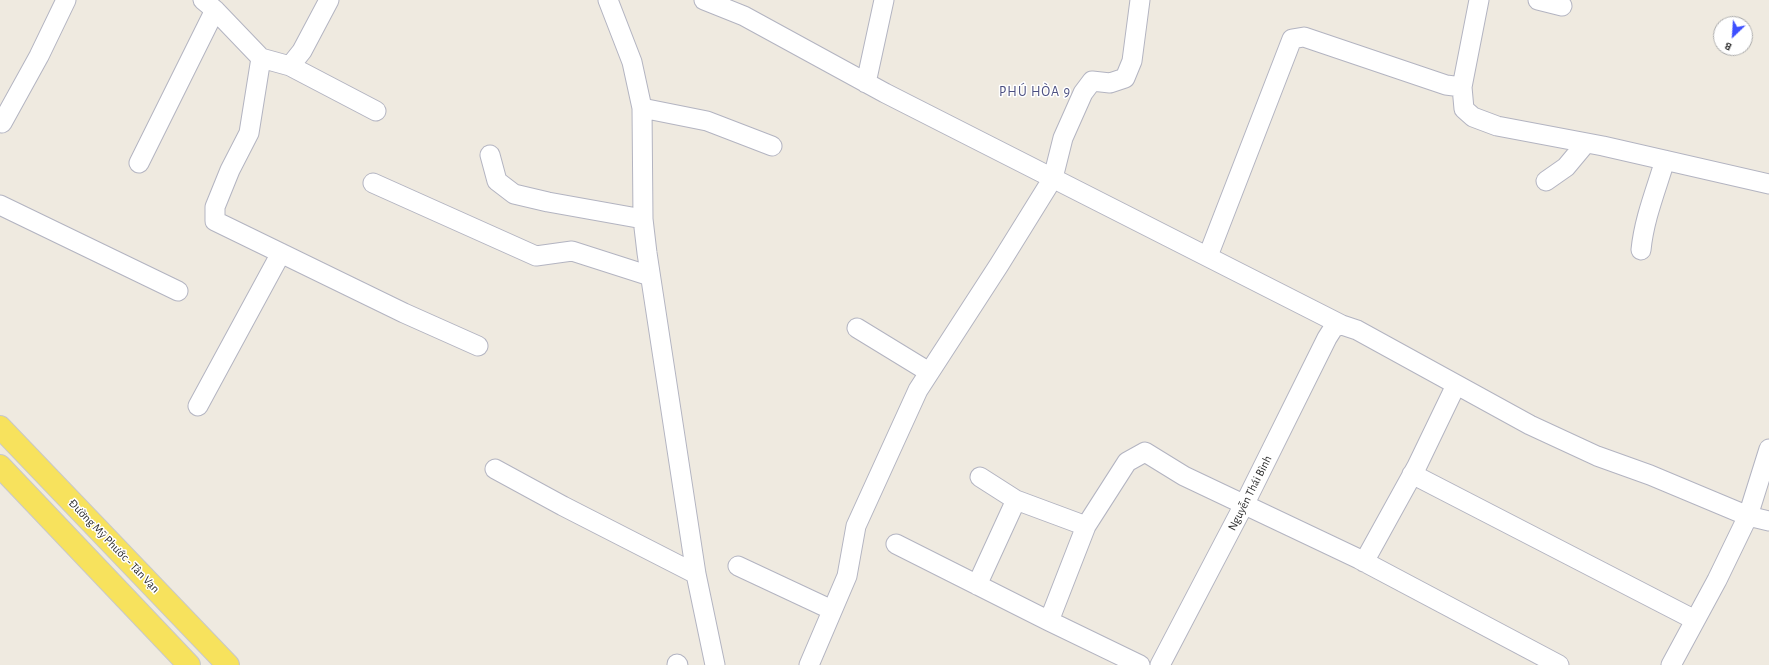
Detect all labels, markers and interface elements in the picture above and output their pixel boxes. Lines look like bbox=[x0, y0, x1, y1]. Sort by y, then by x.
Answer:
north arrow bbox=[1713, 16, 1753, 56]
text: B bbox=[1723, 40, 1733, 53]
district label: PHÚ HÒA 9 bbox=[999, 84, 1071, 100]
street label: Nguyễn Thái Bình bbox=[1225, 453, 1275, 533]
street label: Đường Mỹ Phước - Tân Vạn bbox=[65, 496, 163, 596]

